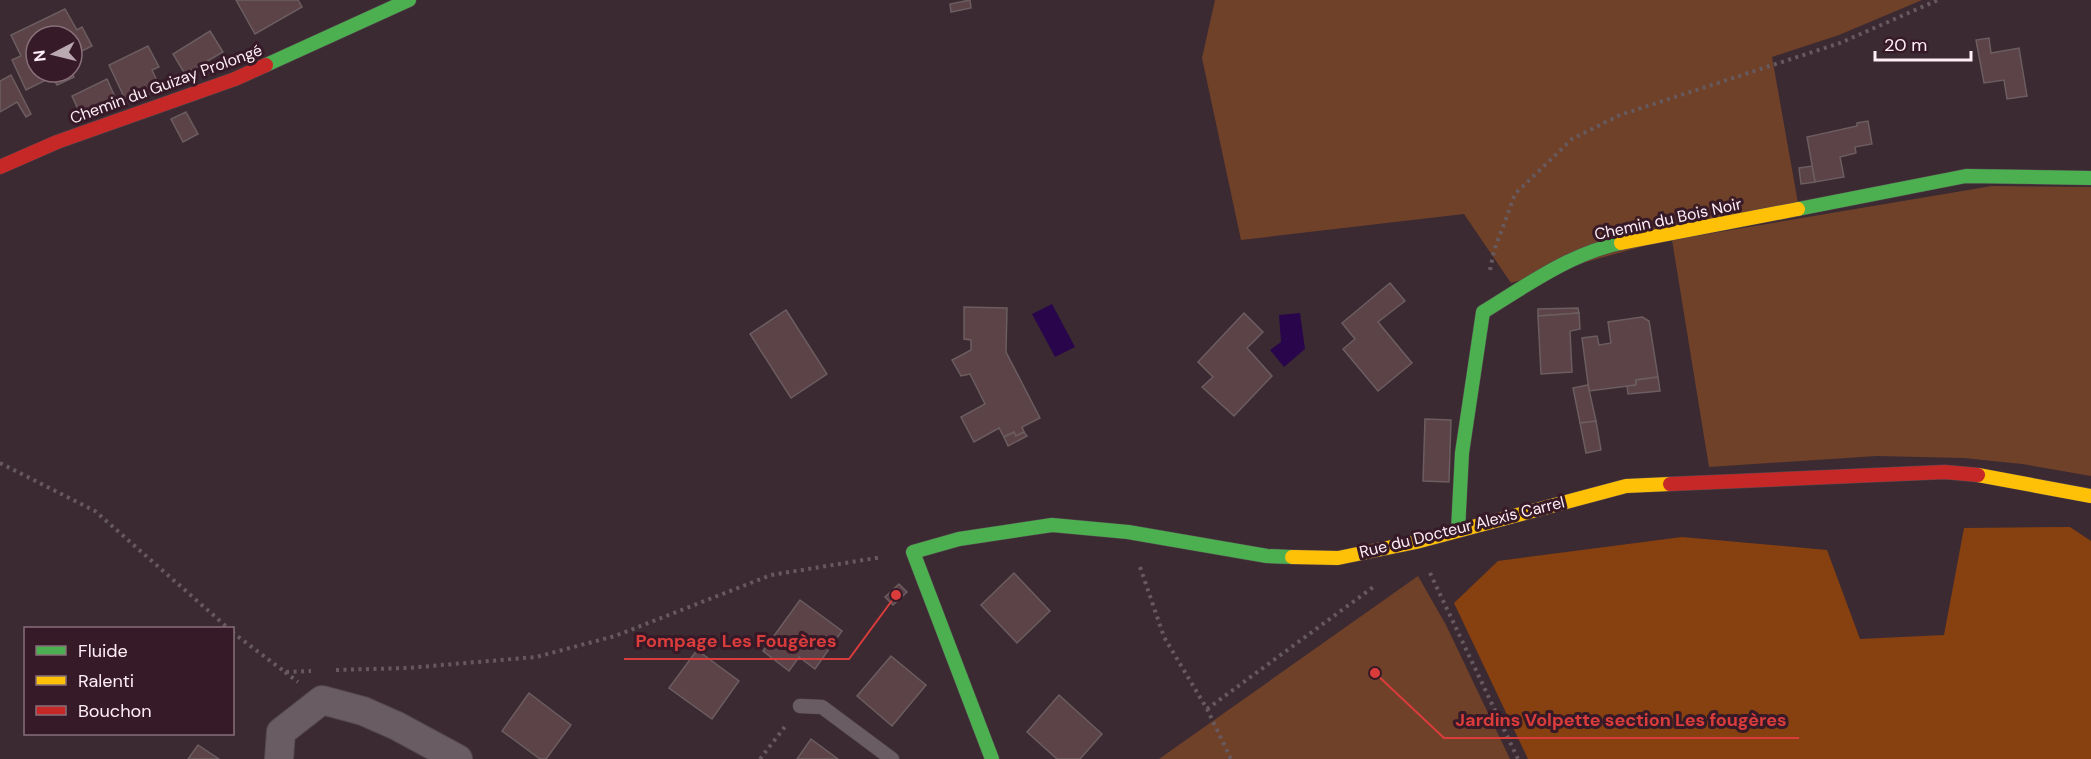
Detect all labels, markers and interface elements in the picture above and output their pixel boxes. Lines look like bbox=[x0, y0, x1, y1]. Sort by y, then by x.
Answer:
north arrow bbox=[24, 24, 84, 84]
scale bar bbox=[1875, 24, 1971, 62]
text: 20 m bbox=[1884, 33, 1927, 57]
street label: Chemin du Guizay Prolongé bbox=[67, 39, 265, 129]
text: N bbox=[28, 49, 51, 63]
street label: Chemin du Bois Noir bbox=[1592, 193, 1744, 245]
street label: Rue du Docteur Alexis Carrel bbox=[1357, 491, 1567, 563]
callout: Pompage Les Fougères bbox=[624, 623, 849, 659]
legend bbox=[24, 627, 234, 735]
text: Pompage Les Fougères bbox=[635, 629, 837, 653]
text: Fluide bbox=[78, 639, 128, 663]
text: Ralenti bbox=[78, 669, 134, 693]
text: Bouchon bbox=[78, 699, 152, 723]
callout: Jardins Volpette section Les fougères bbox=[1444, 702, 1799, 738]
text: Jardins Volpette section Les fougères bbox=[1455, 708, 1787, 732]

